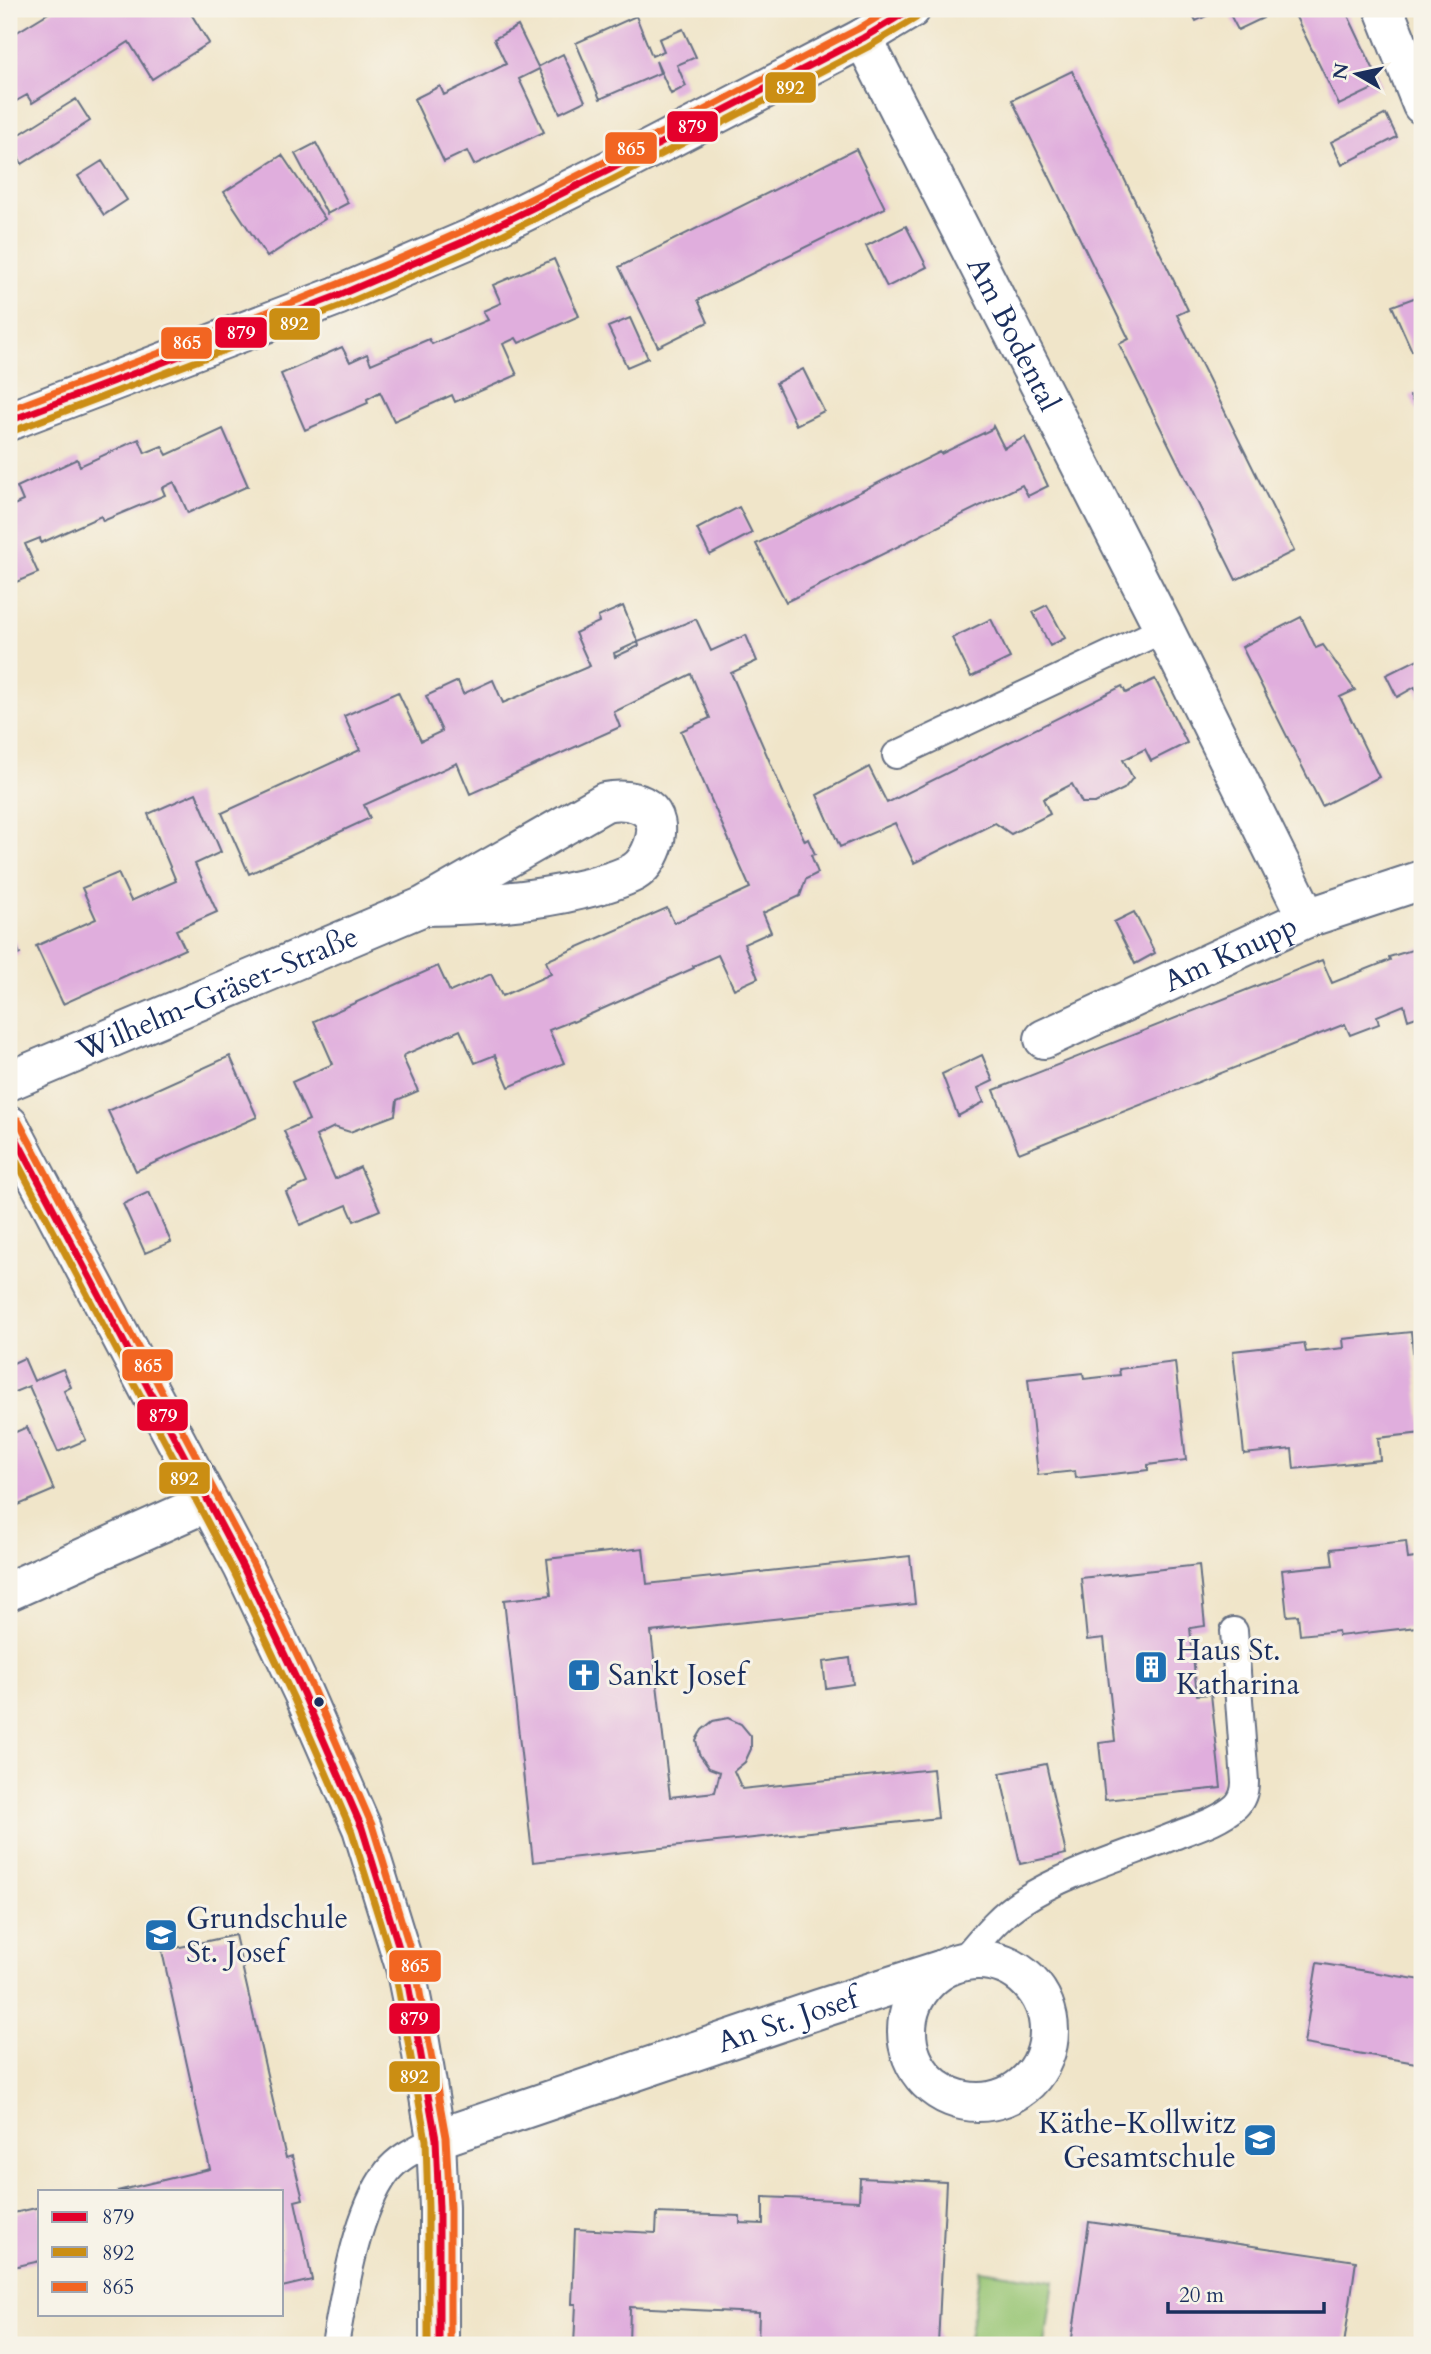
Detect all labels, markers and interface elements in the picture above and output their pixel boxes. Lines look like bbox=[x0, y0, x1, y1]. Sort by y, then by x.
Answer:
north arrow bbox=[1322, 38, 1392, 108]
text: N bbox=[1327, 61, 1355, 82]
line badge: 892 bbox=[764, 71, 817, 104]
text: 892 bbox=[775, 75, 805, 101]
line badge: 879 bbox=[666, 110, 719, 143]
text: 879 bbox=[677, 114, 707, 140]
line badge: 865 bbox=[604, 131, 658, 165]
text: 865 bbox=[616, 136, 646, 162]
street label: Am Bodental bbox=[957, 250, 1070, 418]
line badge: 892 bbox=[268, 307, 321, 341]
text: 892 bbox=[279, 311, 309, 337]
line badge: 879 bbox=[214, 316, 268, 349]
text: 879 bbox=[226, 320, 256, 346]
line badge: 865 bbox=[160, 326, 213, 360]
text: 865 bbox=[172, 330, 202, 356]
street label: Am Knupp bbox=[1157, 905, 1304, 1002]
street label: Wilhelm-Gräser-Straße bbox=[69, 916, 364, 1071]
line badge: 865 bbox=[121, 1348, 174, 1382]
text: 865 bbox=[133, 1353, 163, 1379]
line badge: 879 bbox=[136, 1398, 189, 1432]
text: 879 bbox=[148, 1403, 178, 1429]
line badge: 892 bbox=[158, 1461, 211, 1495]
text: 892 bbox=[169, 1466, 199, 1492]
place label: Haus St. Katharina bbox=[1176, 1630, 1300, 1705]
building icon: Haus St. Katharina bbox=[1132, 1648, 1170, 1686]
place label: Sankt Josef bbox=[608, 1655, 751, 1696]
church icon: Sankt Josef bbox=[565, 1656, 603, 1694]
unlabelled marker bbox=[312, 1695, 326, 1709]
place label: Grundschule St. Josef bbox=[186, 1898, 348, 1973]
school or university icon: Grundschule St. Josef bbox=[142, 1916, 180, 1954]
line badge: 865 bbox=[388, 1949, 442, 1983]
text: 865 bbox=[400, 1953, 430, 1979]
street label: An St. Josef bbox=[712, 1976, 867, 2063]
line badge: 879 bbox=[388, 2002, 441, 2035]
text: 879 bbox=[399, 2006, 429, 2032]
line badge: 892 bbox=[388, 2060, 441, 2093]
text: 892 bbox=[399, 2064, 429, 2090]
place label: Käthe-Kollwitz Gesamtschule bbox=[1038, 2103, 1237, 2178]
school or university icon: Käthe-Kollwitz Gesamtschule bbox=[1241, 2121, 1279, 2159]
legend bbox=[38, 2190, 284, 2316]
text: 879 bbox=[102, 2203, 135, 2232]
text: 892 bbox=[102, 2239, 135, 2268]
scale bar bbox=[1168, 2270, 1324, 2314]
text: 865 bbox=[102, 2273, 134, 2302]
text: 20 m bbox=[1179, 2281, 1224, 2310]

